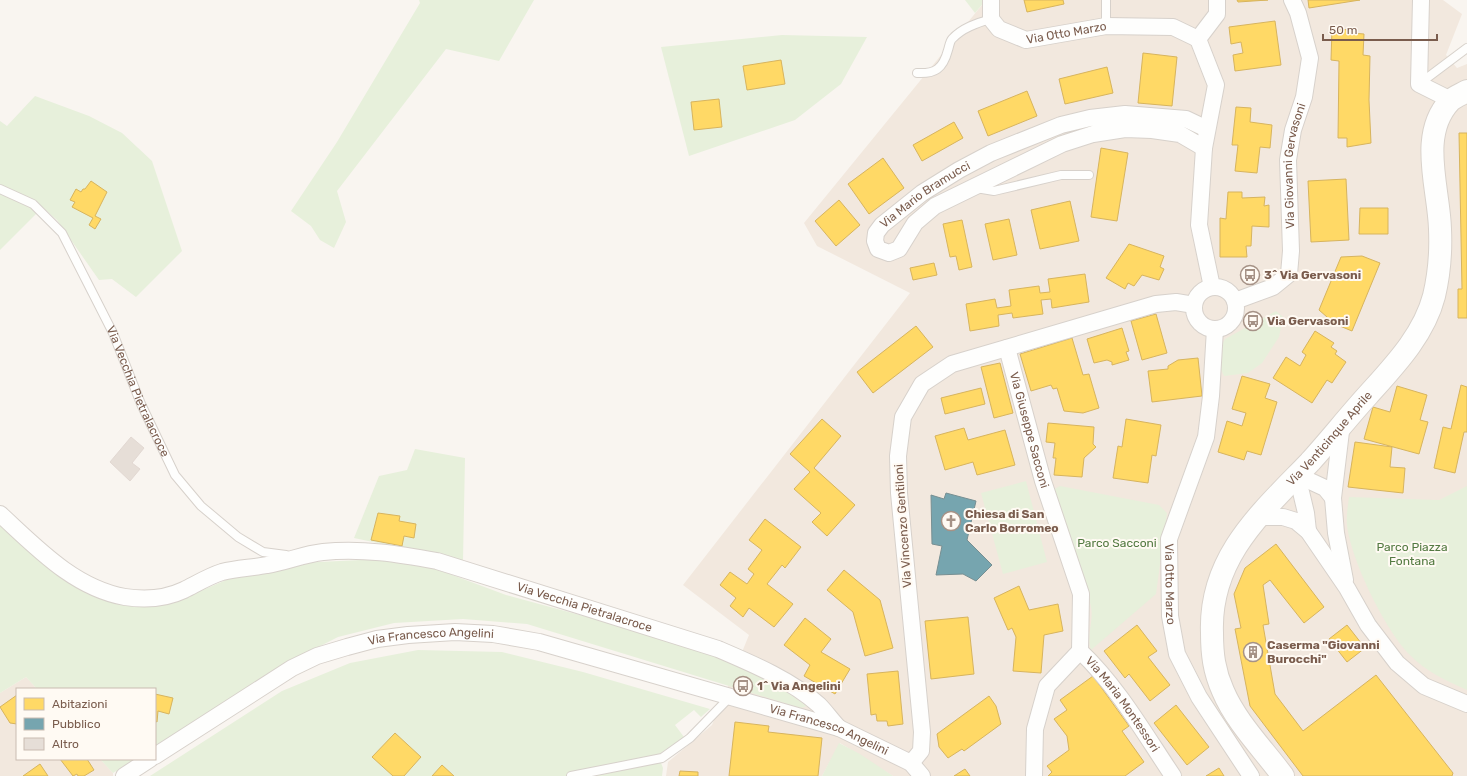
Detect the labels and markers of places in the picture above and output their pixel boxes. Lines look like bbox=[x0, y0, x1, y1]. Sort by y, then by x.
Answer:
bus stop icon: 3^ Via Gervasoni bbox=[1239, 264, 1261, 286]
place label: 3^ Via Gervasoni bbox=[1264, 268, 1361, 282]
bus stop icon: Via Gervasoni bbox=[1242, 310, 1264, 332]
place label: Via Gervasoni bbox=[1267, 314, 1349, 328]
place label: Chiesa di San Carlo Borromeo bbox=[965, 507, 1059, 535]
church icon: Chiesa di San Carlo Borromeo bbox=[940, 510, 962, 532]
place label: Caserma "Giovanni Burocchi" bbox=[1267, 638, 1380, 666]
building icon: Caserma "Giovanni Burocchi" bbox=[1242, 641, 1264, 663]
bus stop icon: 1^ Via Angelini bbox=[732, 675, 754, 697]
place label: 1^ Via Angelini bbox=[757, 679, 841, 693]

